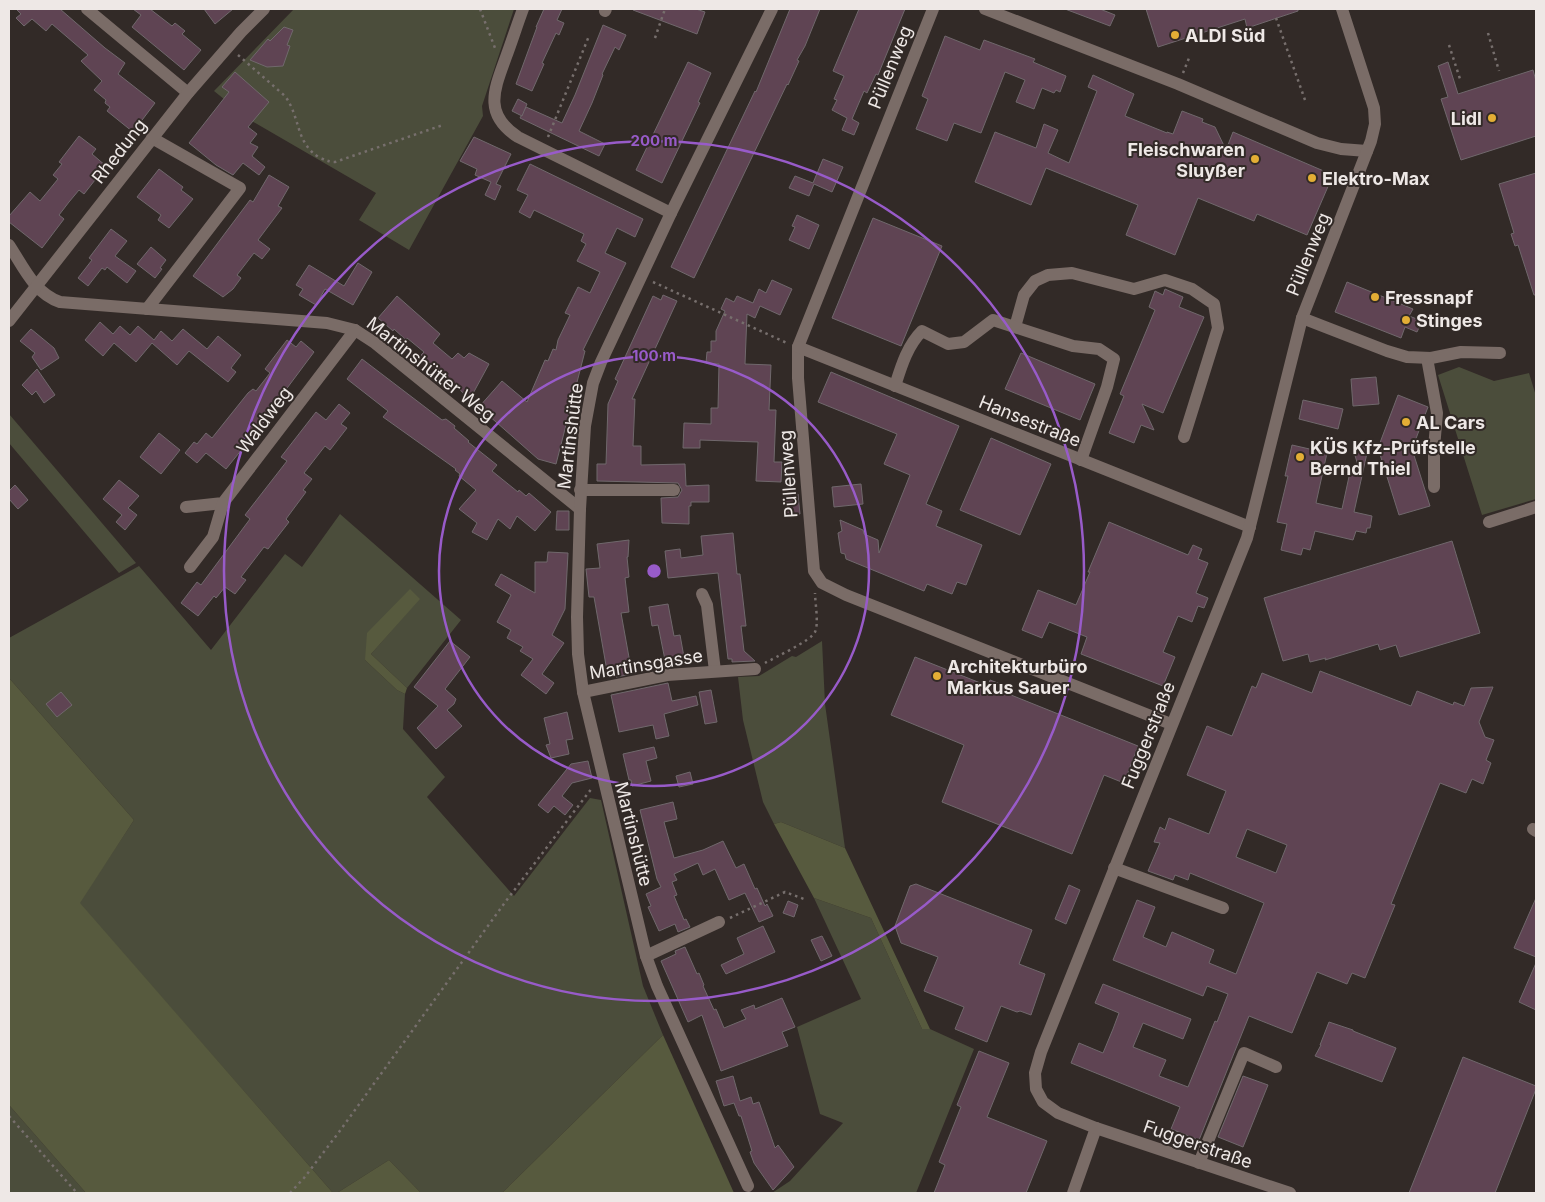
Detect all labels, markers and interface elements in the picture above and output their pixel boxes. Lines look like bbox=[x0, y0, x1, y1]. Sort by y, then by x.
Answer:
street label: Püllenweg bbox=[864, 22, 916, 112]
place label: ALDI Süd bbox=[1185, 25, 1265, 46]
marker: ALDI Süd bbox=[1169, 29, 1181, 41]
place label: Lidl bbox=[1451, 108, 1482, 129]
marker: Lidl bbox=[1486, 112, 1498, 124]
street label: Rhedung bbox=[87, 115, 151, 187]
text: 200 m bbox=[631, 131, 677, 150]
place label: Fleischwaren Sluyßer bbox=[1128, 139, 1245, 181]
marker: Fleischwaren Sluyßer bbox=[1249, 153, 1261, 165]
place label: Elektro-Max bbox=[1322, 168, 1430, 189]
marker: Elektro-Max bbox=[1306, 172, 1318, 184]
street label: Püllenweg bbox=[1282, 209, 1334, 299]
place label: Fressnapf bbox=[1385, 287, 1473, 308]
marker: Fressnapf bbox=[1369, 291, 1381, 303]
place label: Stinges bbox=[1416, 310, 1483, 331]
street label: Martinshütter Weg bbox=[363, 312, 499, 426]
marker: Stinges bbox=[1400, 314, 1412, 326]
text: 100 m bbox=[632, 346, 676, 365]
street label: Waldweg bbox=[232, 382, 296, 458]
street label: Martinshütte bbox=[553, 382, 587, 490]
street label: Hansestraße bbox=[976, 391, 1084, 451]
place label: AL Cars bbox=[1416, 412, 1485, 433]
marker: AL Cars bbox=[1400, 416, 1412, 428]
street label: Püllenweg bbox=[774, 429, 802, 519]
place label: KÜS Kfz-Prüfstelle Bernd Thiel bbox=[1310, 437, 1476, 479]
marker: KÜS Kfz-Prüfstelle Bernd Thiel bbox=[1294, 451, 1306, 463]
centre of rings bbox=[645, 562, 663, 580]
street label: Martinsgasse bbox=[588, 645, 704, 683]
place label: Architekturbüro Markus Sauer bbox=[947, 656, 1087, 698]
marker: Architekturbüro Markus Sauer bbox=[931, 670, 943, 682]
street label: Fuggerstraße bbox=[1117, 678, 1179, 792]
street label: Martinshütte bbox=[611, 780, 657, 888]
street label: Fuggerstraße bbox=[1141, 1116, 1255, 1172]

